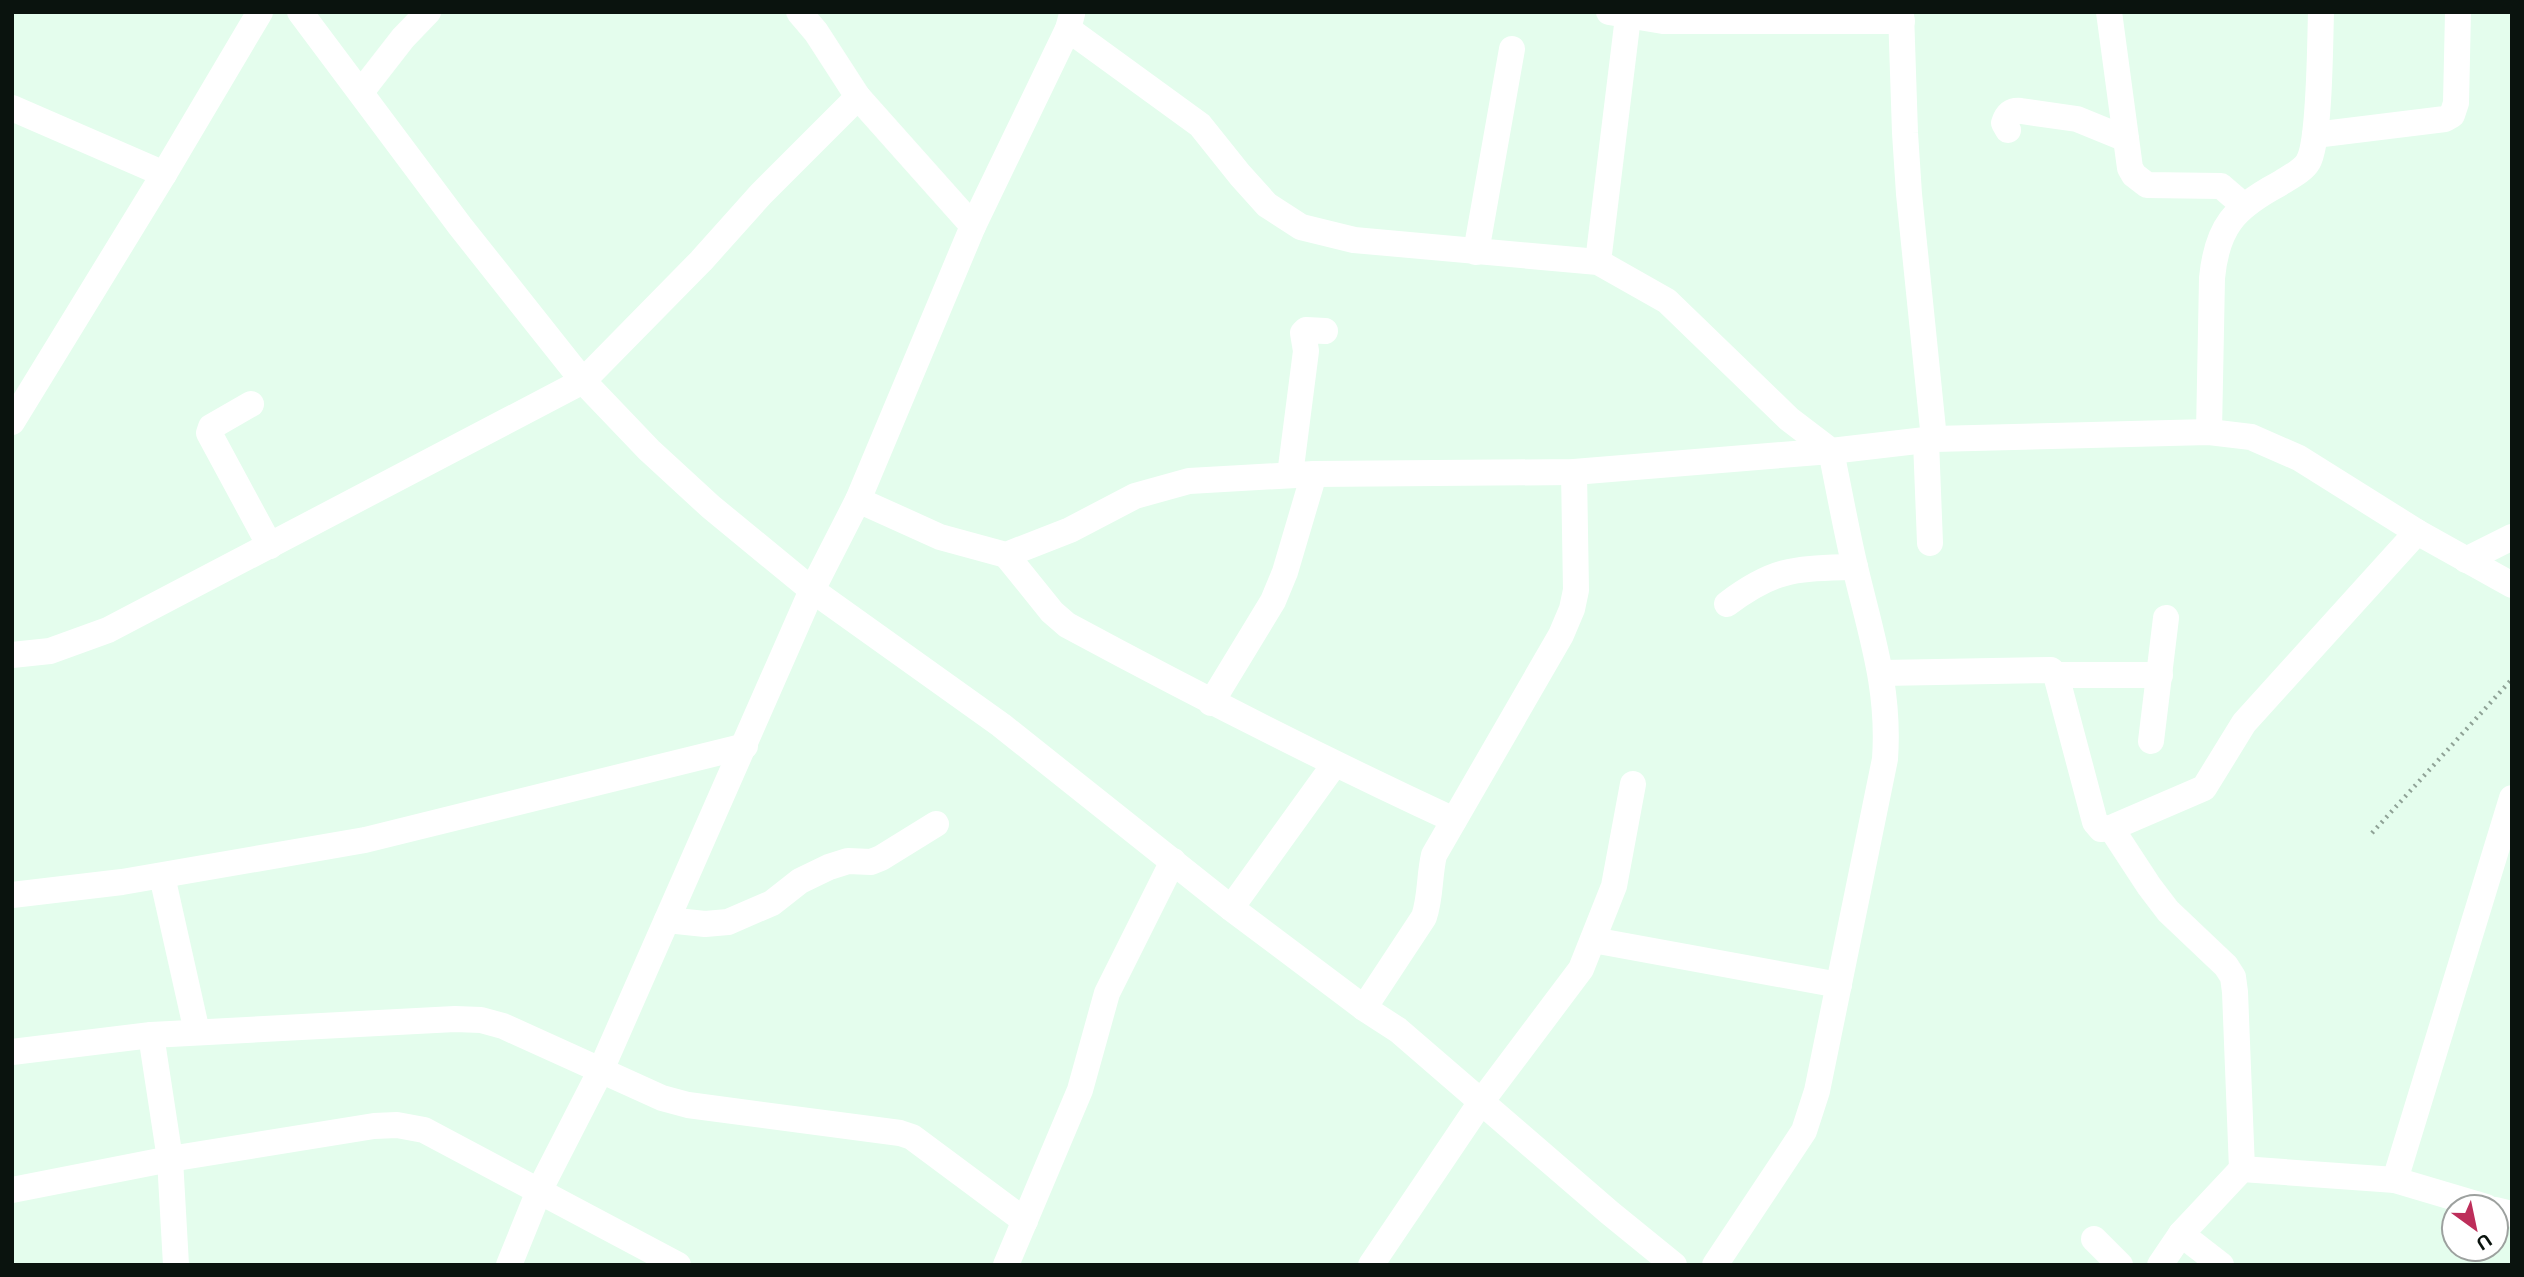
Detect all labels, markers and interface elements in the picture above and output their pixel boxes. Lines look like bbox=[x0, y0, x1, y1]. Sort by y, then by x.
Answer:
north arrow bbox=[2440, 1193, 2510, 1263]
text: U bbox=[2473, 1229, 2495, 1254]

